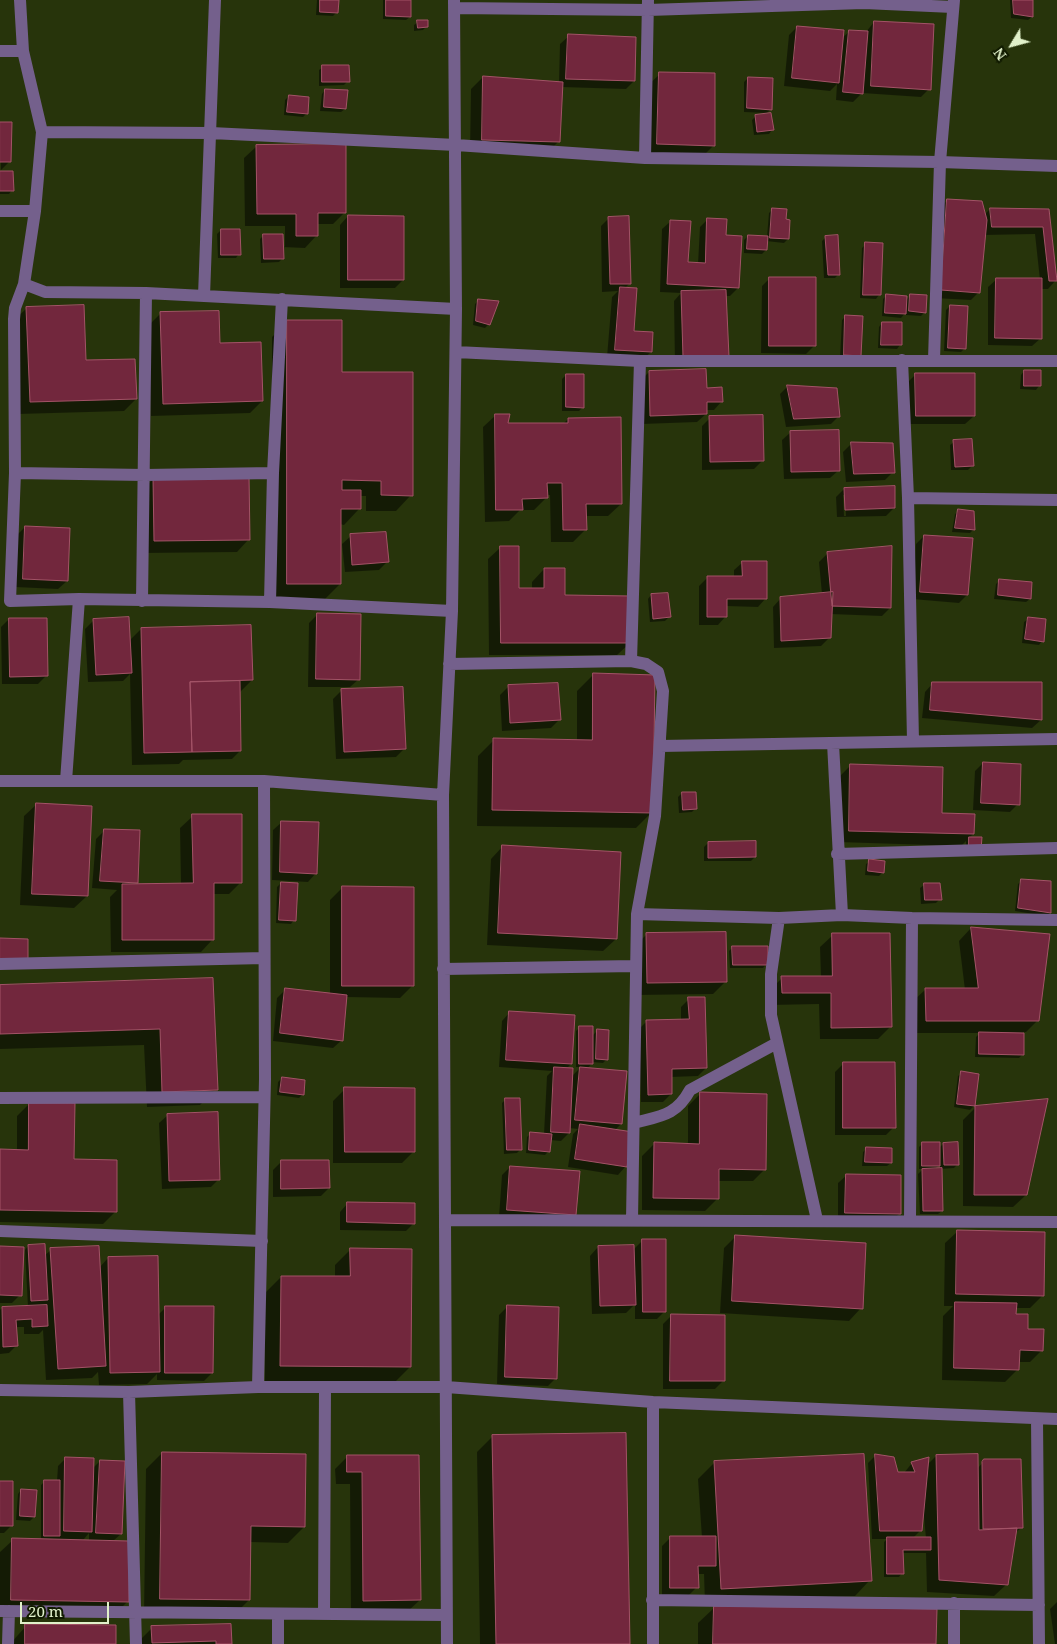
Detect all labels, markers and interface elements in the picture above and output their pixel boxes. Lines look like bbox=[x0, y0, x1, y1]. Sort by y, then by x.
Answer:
north arrow bbox=[987, 20, 1037, 70]
text: N bbox=[989, 44, 1011, 64]
scale bar bbox=[22, 1592, 111, 1624]
text: 20 m bbox=[28, 1601, 63, 1621]

